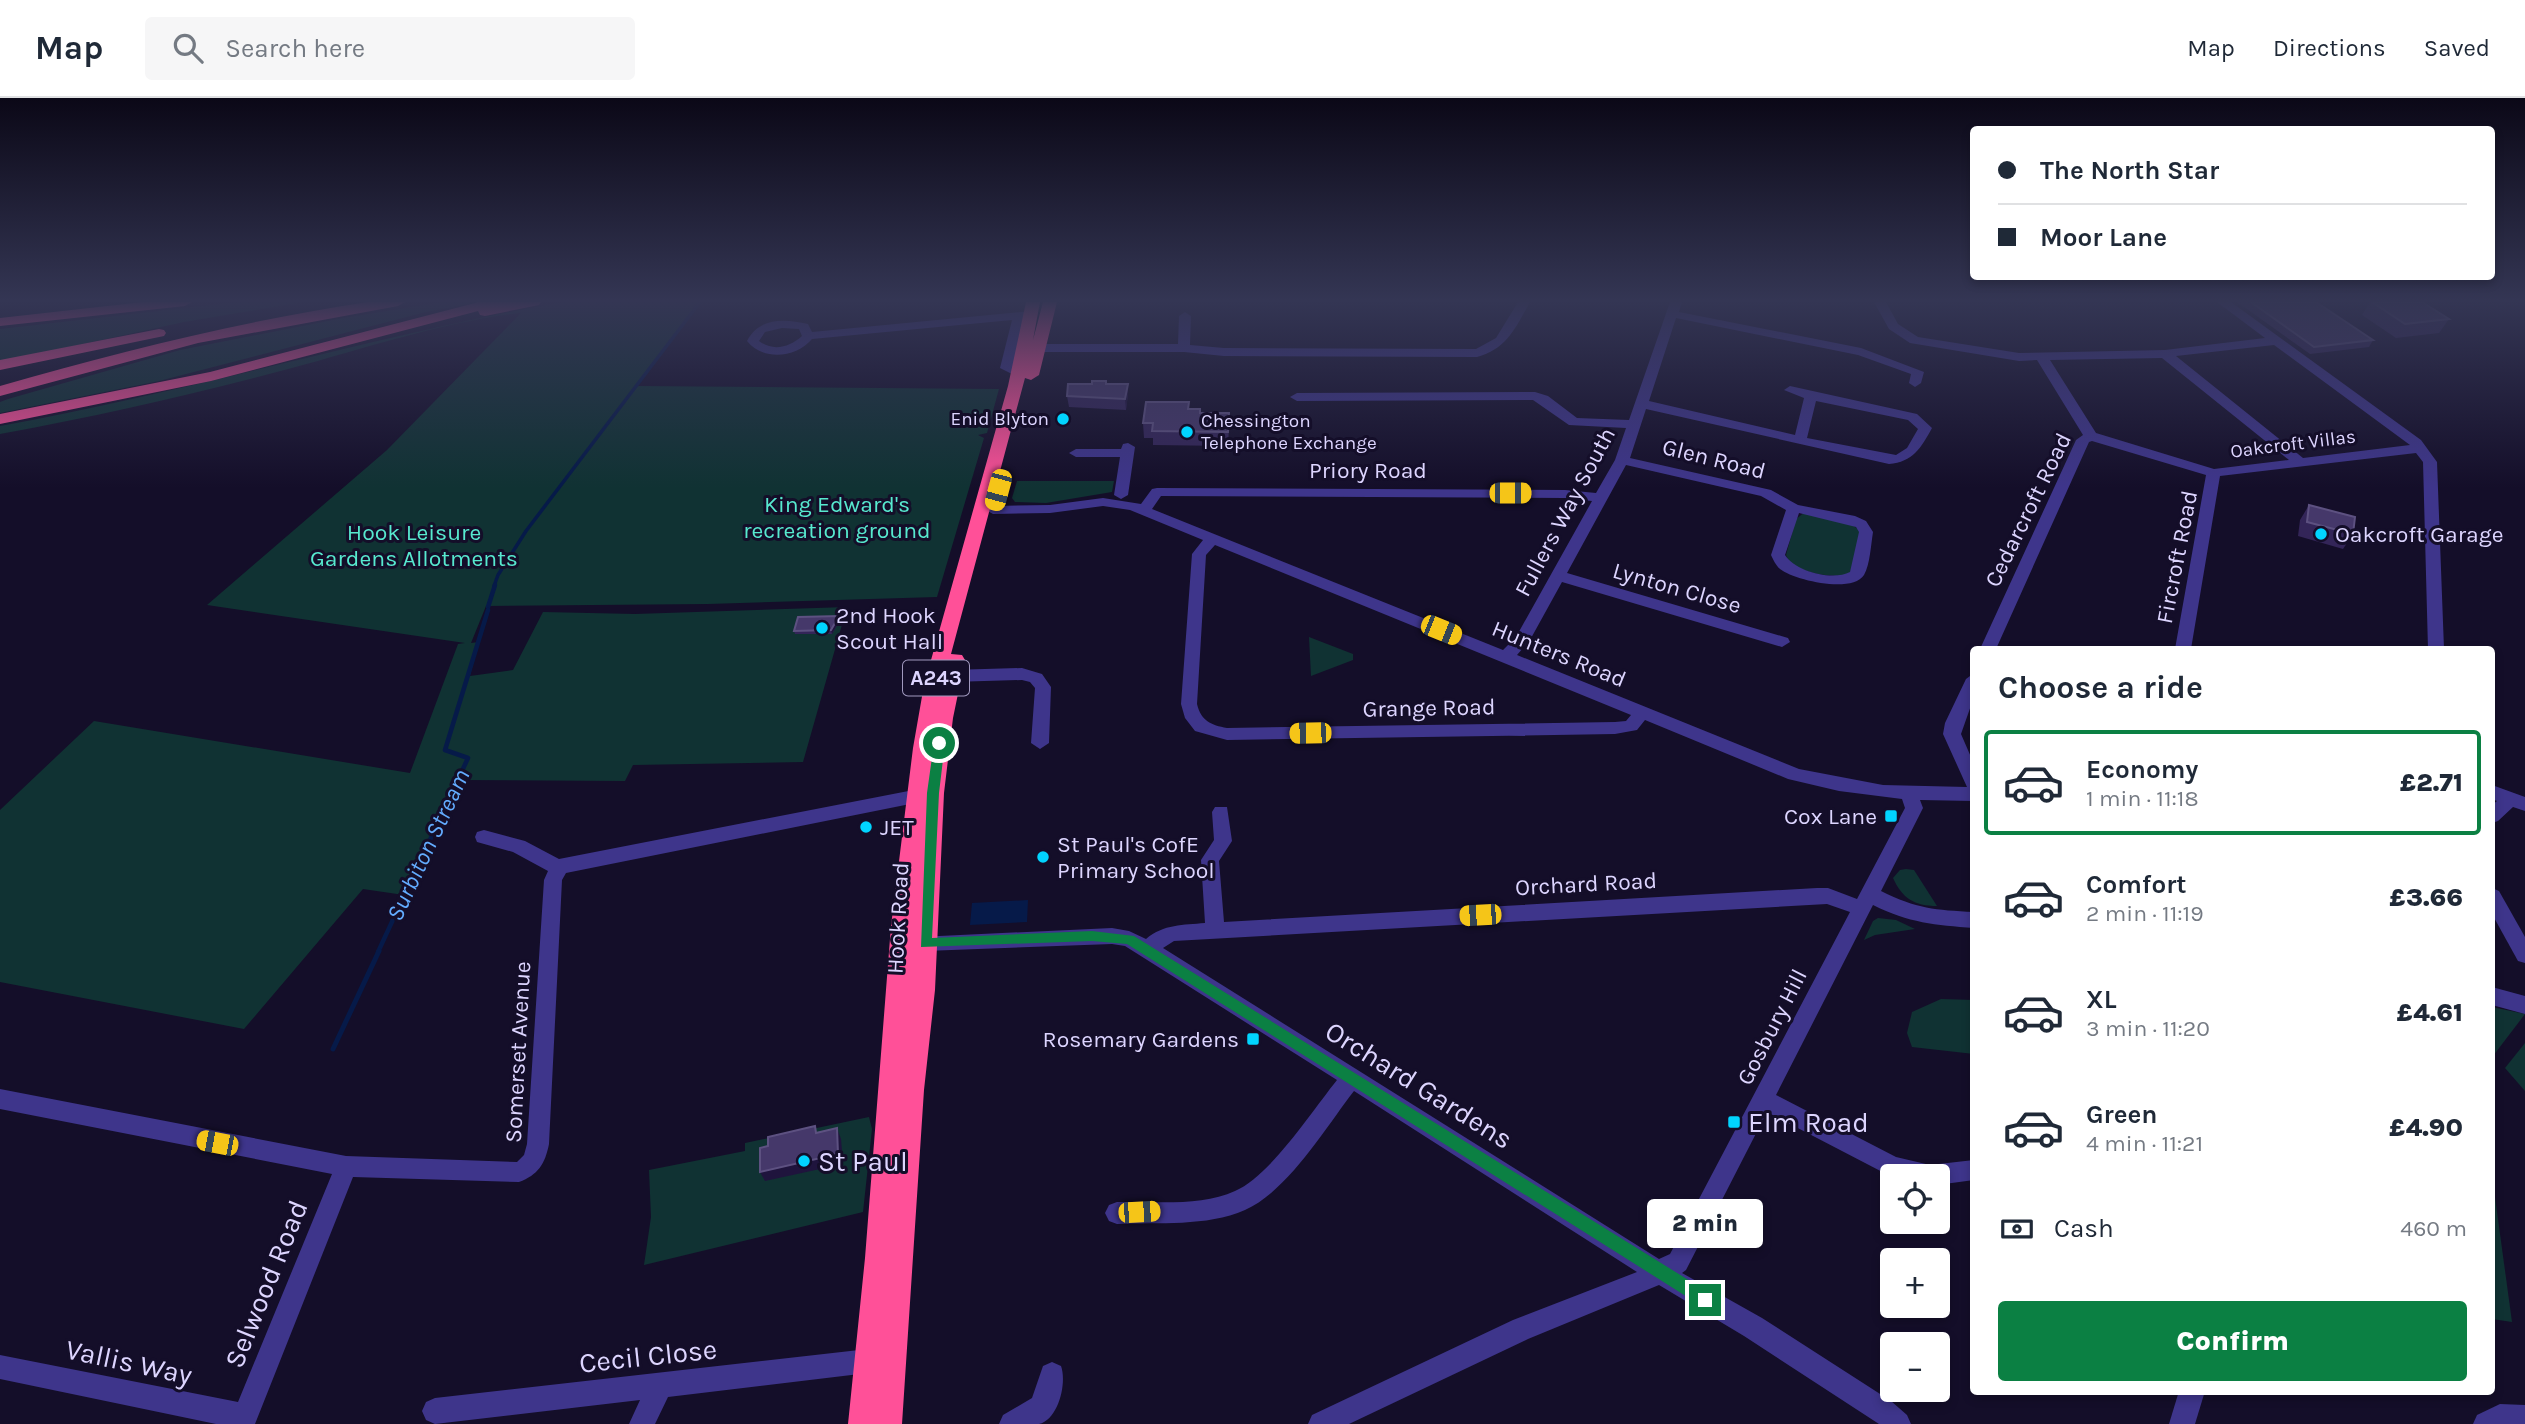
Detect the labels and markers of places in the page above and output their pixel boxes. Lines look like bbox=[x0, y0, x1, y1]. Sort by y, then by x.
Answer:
place label: Enid Blyton bbox=[950, 408, 1049, 430]
place label: Chessington Telephone Exchange bbox=[1201, 410, 1377, 454]
marker: Enid Blyton bbox=[1055, 411, 1071, 427]
marker: Chessington Telephone Exchange bbox=[1179, 424, 1195, 440]
place label: Oakcroft Garage bbox=[2335, 521, 2503, 548]
marker: Oakcroft Garage bbox=[2313, 526, 2329, 542]
place label: 2nd Hook Scout Hall bbox=[836, 602, 943, 655]
marker: 2nd Hook Scout Hall bbox=[814, 620, 830, 636]
place label: Cox Lane bbox=[1784, 803, 1877, 830]
marker: Cox Lane bbox=[1883, 808, 1899, 824]
place label: JET bbox=[880, 814, 914, 841]
marker: JET bbox=[858, 819, 874, 835]
place label: St Paul's CofE Primary School bbox=[1057, 831, 1215, 884]
marker: St Paul's CofE Primary School bbox=[1035, 849, 1051, 865]
place label: Rosemary Gardens bbox=[1043, 1026, 1239, 1053]
marker: Rosemary Gardens bbox=[1245, 1031, 1261, 1047]
place label: Elm Road bbox=[1748, 1106, 1869, 1139]
marker: Elm Road bbox=[1726, 1114, 1742, 1130]
place label: St Paul bbox=[818, 1145, 908, 1178]
marker: St Paul bbox=[796, 1153, 812, 1169]

